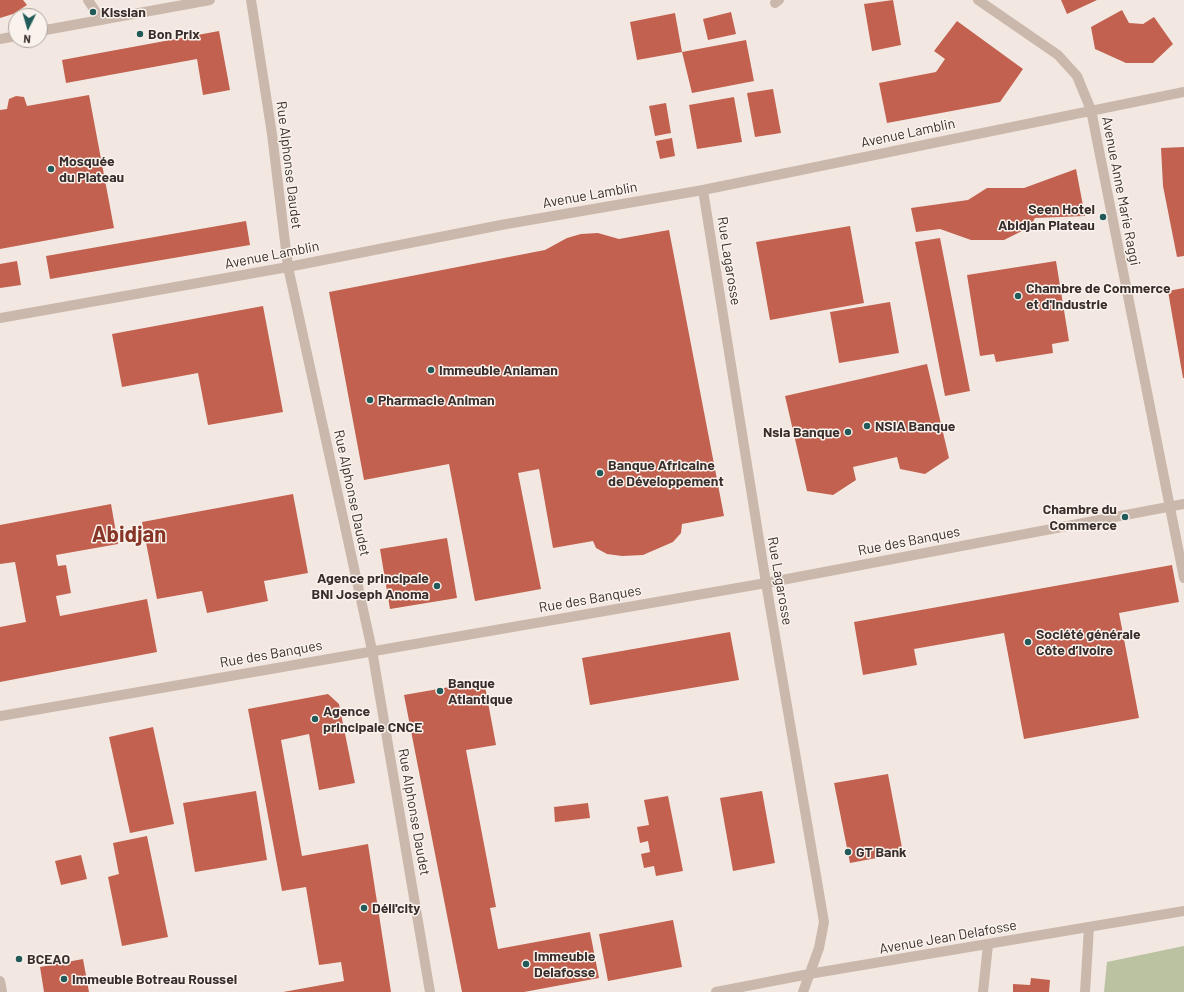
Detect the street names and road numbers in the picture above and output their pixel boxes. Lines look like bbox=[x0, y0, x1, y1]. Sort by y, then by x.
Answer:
street label: Rue Alphonse Daudet bbox=[273, 100, 305, 230]
street label: Avenue Lamblin bbox=[859, 115, 957, 151]
street label: Avenue Anne Marie Raggi bbox=[1098, 115, 1144, 267]
street label: Avenue Lamblin bbox=[541, 178, 639, 212]
street label: Rue Lagarosse bbox=[714, 216, 744, 306]
street label: Avenue Lamblin bbox=[223, 238, 321, 272]
street label: Rue Alphonse Daudet bbox=[330, 428, 374, 558]
street label: Rue des Banques bbox=[857, 523, 961, 559]
street label: Rue Lagarosse bbox=[764, 535, 796, 627]
street label: Rue des Banques bbox=[538, 582, 642, 616]
street label: Rue des Banques bbox=[219, 637, 323, 671]
street label: Rue Alphonse Daudet bbox=[395, 747, 433, 877]
street label: Avenue Jean Delafosse bbox=[878, 917, 1018, 957]

